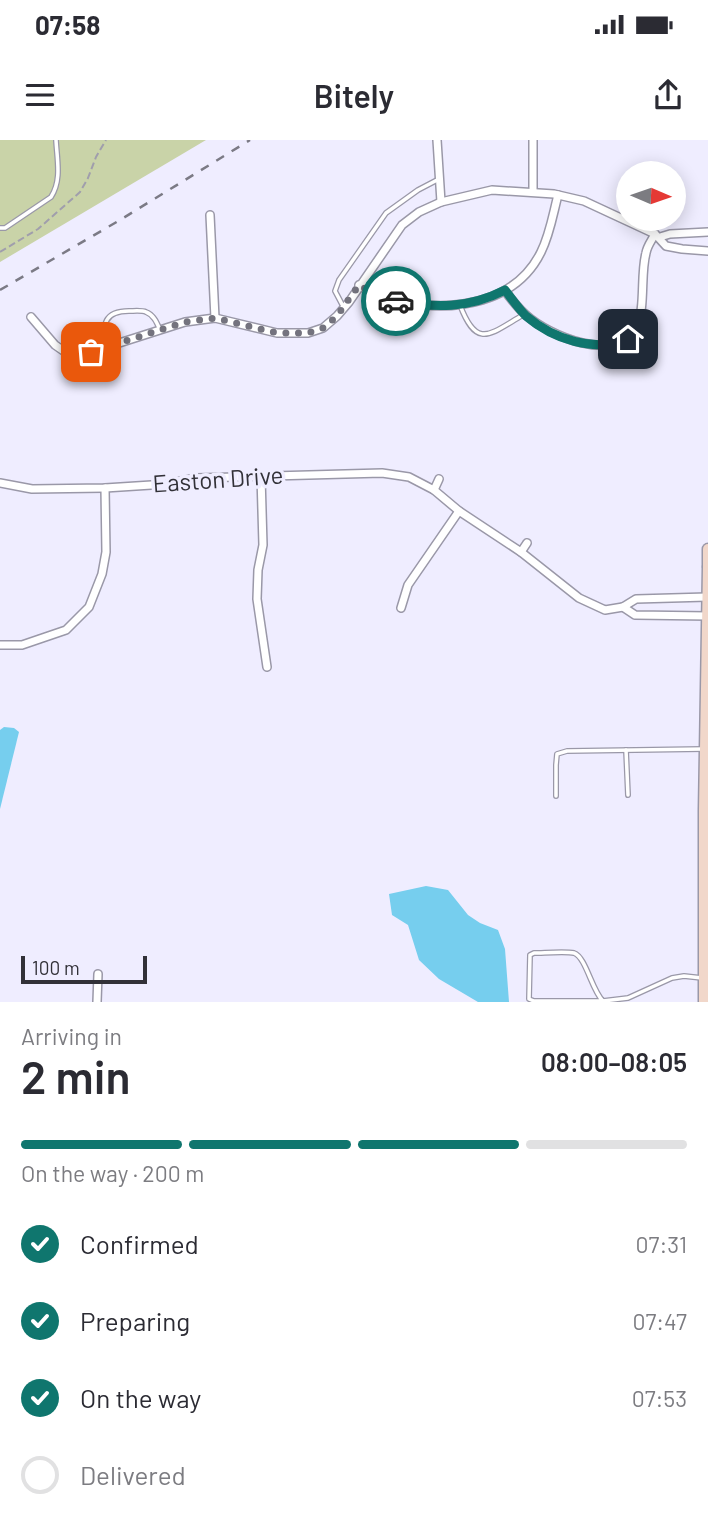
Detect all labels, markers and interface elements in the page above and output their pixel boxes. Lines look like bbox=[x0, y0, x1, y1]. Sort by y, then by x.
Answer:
text: 07:58 bbox=[35, 9, 100, 40]
icon: menu bbox=[21, 76, 59, 114]
text: Bitely bbox=[314, 76, 394, 114]
icon: share bbox=[649, 76, 687, 114]
north arrow bbox=[616, 161, 686, 231]
map controls bbox=[616, 161, 686, 231]
courier bbox=[361, 266, 431, 336]
icon: car bbox=[377, 282, 415, 320]
pin bbox=[598, 309, 658, 369]
icon: home bbox=[609, 320, 647, 358]
pin bbox=[61, 322, 121, 382]
icon: bag bbox=[72, 333, 110, 371]
street label: Easton Drive bbox=[152, 459, 284, 498]
scale bar bbox=[21, 953, 147, 985]
text: 100 m bbox=[32, 956, 80, 979]
text: Arriving in bbox=[21, 1022, 122, 1050]
text: 08:00–08:05 bbox=[541, 1046, 687, 1077]
text: 2 min bbox=[21, 1048, 130, 1103]
text: On the way · 200 m bbox=[21, 1159, 204, 1187]
icon: check bbox=[21, 1225, 59, 1263]
text: Confirmed bbox=[80, 1228, 199, 1259]
text: 07:31 bbox=[636, 1230, 687, 1258]
icon: check bbox=[21, 1302, 59, 1340]
text: Preparing bbox=[80, 1305, 190, 1336]
text: 07:47 bbox=[632, 1307, 687, 1335]
icon: check bbox=[21, 1379, 59, 1417]
text: On the way bbox=[80, 1382, 201, 1413]
text: 07:53 bbox=[632, 1384, 687, 1412]
text: Delivered bbox=[80, 1459, 186, 1490]

